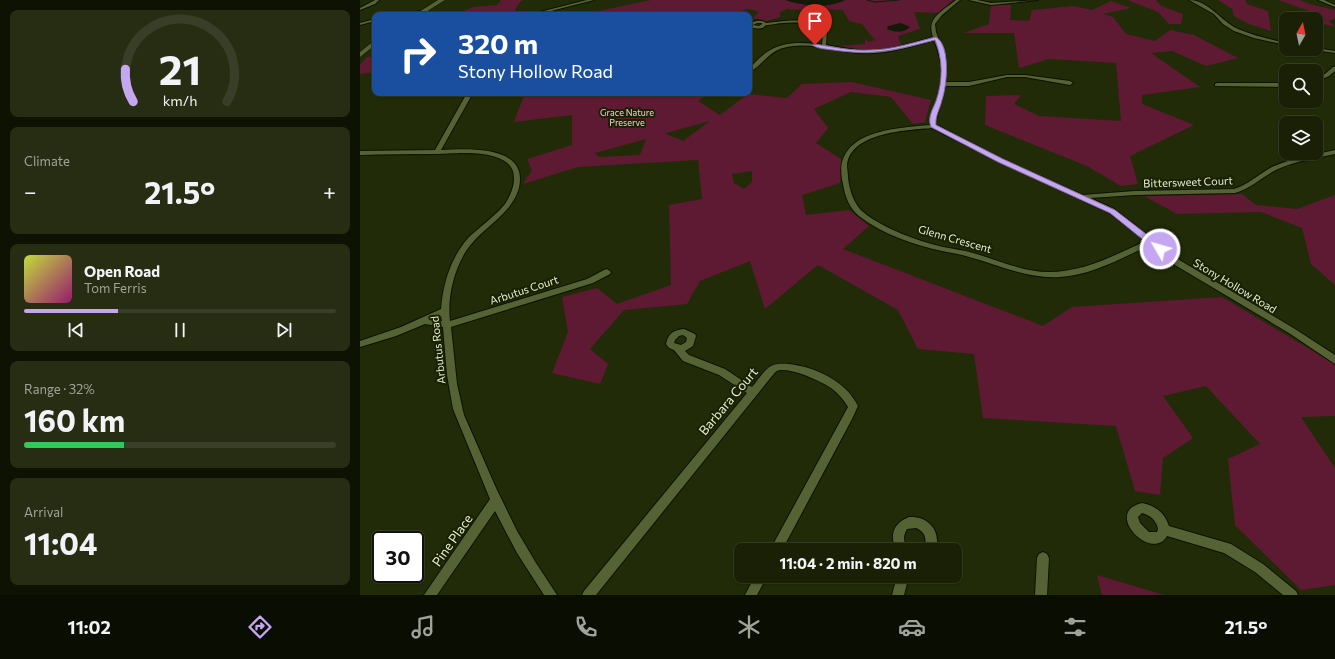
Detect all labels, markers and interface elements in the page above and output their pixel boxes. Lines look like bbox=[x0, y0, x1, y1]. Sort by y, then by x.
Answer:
pin bbox=[798, 4, 832, 45]
icon: arrive bbox=[804, 10, 826, 32]
north arrow bbox=[1279, 12, 1323, 56]
map controls bbox=[1279, 12, 1323, 160]
text: 320 m bbox=[458, 26, 538, 60]
icon: right bbox=[392, 28, 444, 80]
text: 21 bbox=[159, 42, 201, 93]
text: Stony Hollow Road bbox=[458, 60, 613, 82]
button: search bbox=[1279, 64, 1323, 108]
text: km/h bbox=[163, 90, 197, 108]
park label: Grace Nature Preserve bbox=[600, 107, 654, 128]
button: layers bbox=[1279, 116, 1323, 160]
text: Climate bbox=[24, 153, 70, 169]
text: 21.5° bbox=[144, 173, 215, 210]
street label: Bittersweet Court bbox=[1143, 173, 1234, 190]
text: − bbox=[24, 178, 37, 205]
text: + bbox=[323, 178, 336, 205]
street label: Glenn Crescent bbox=[917, 222, 994, 255]
position arrow bbox=[1139, 228, 1181, 270]
street label: Stony Hollow Road bbox=[1191, 256, 1279, 316]
text: Open Road bbox=[84, 262, 160, 280]
street label: Arbutus Court bbox=[488, 272, 560, 307]
text: Tom Ferris bbox=[84, 280, 147, 296]
street label: Arbutus Road bbox=[427, 316, 448, 385]
icon: previous bbox=[65, 319, 87, 341]
icon: pause bbox=[169, 319, 191, 341]
icon: next bbox=[273, 319, 295, 341]
street label: Barbara Court bbox=[695, 364, 761, 438]
text: Range · 32% bbox=[24, 381, 95, 397]
text: 160 km bbox=[24, 401, 125, 438]
text: Arrival bbox=[24, 504, 63, 520]
street label: Pine Place bbox=[428, 511, 476, 569]
text: 11:04 bbox=[24, 524, 97, 561]
speed limit sign: 30 bbox=[372, 531, 424, 583]
text: 11:04 · 2 min · 820 m bbox=[780, 554, 917, 572]
icon: directions bbox=[246, 613, 274, 641]
icon: music bbox=[409, 613, 437, 641]
icon: phone bbox=[572, 613, 600, 641]
icon: climate bbox=[735, 613, 763, 641]
icon: car bbox=[898, 613, 926, 641]
icon: filters bbox=[1061, 613, 1089, 641]
text: 11:02 bbox=[68, 616, 111, 638]
text: 21.5° bbox=[1225, 616, 1267, 638]

